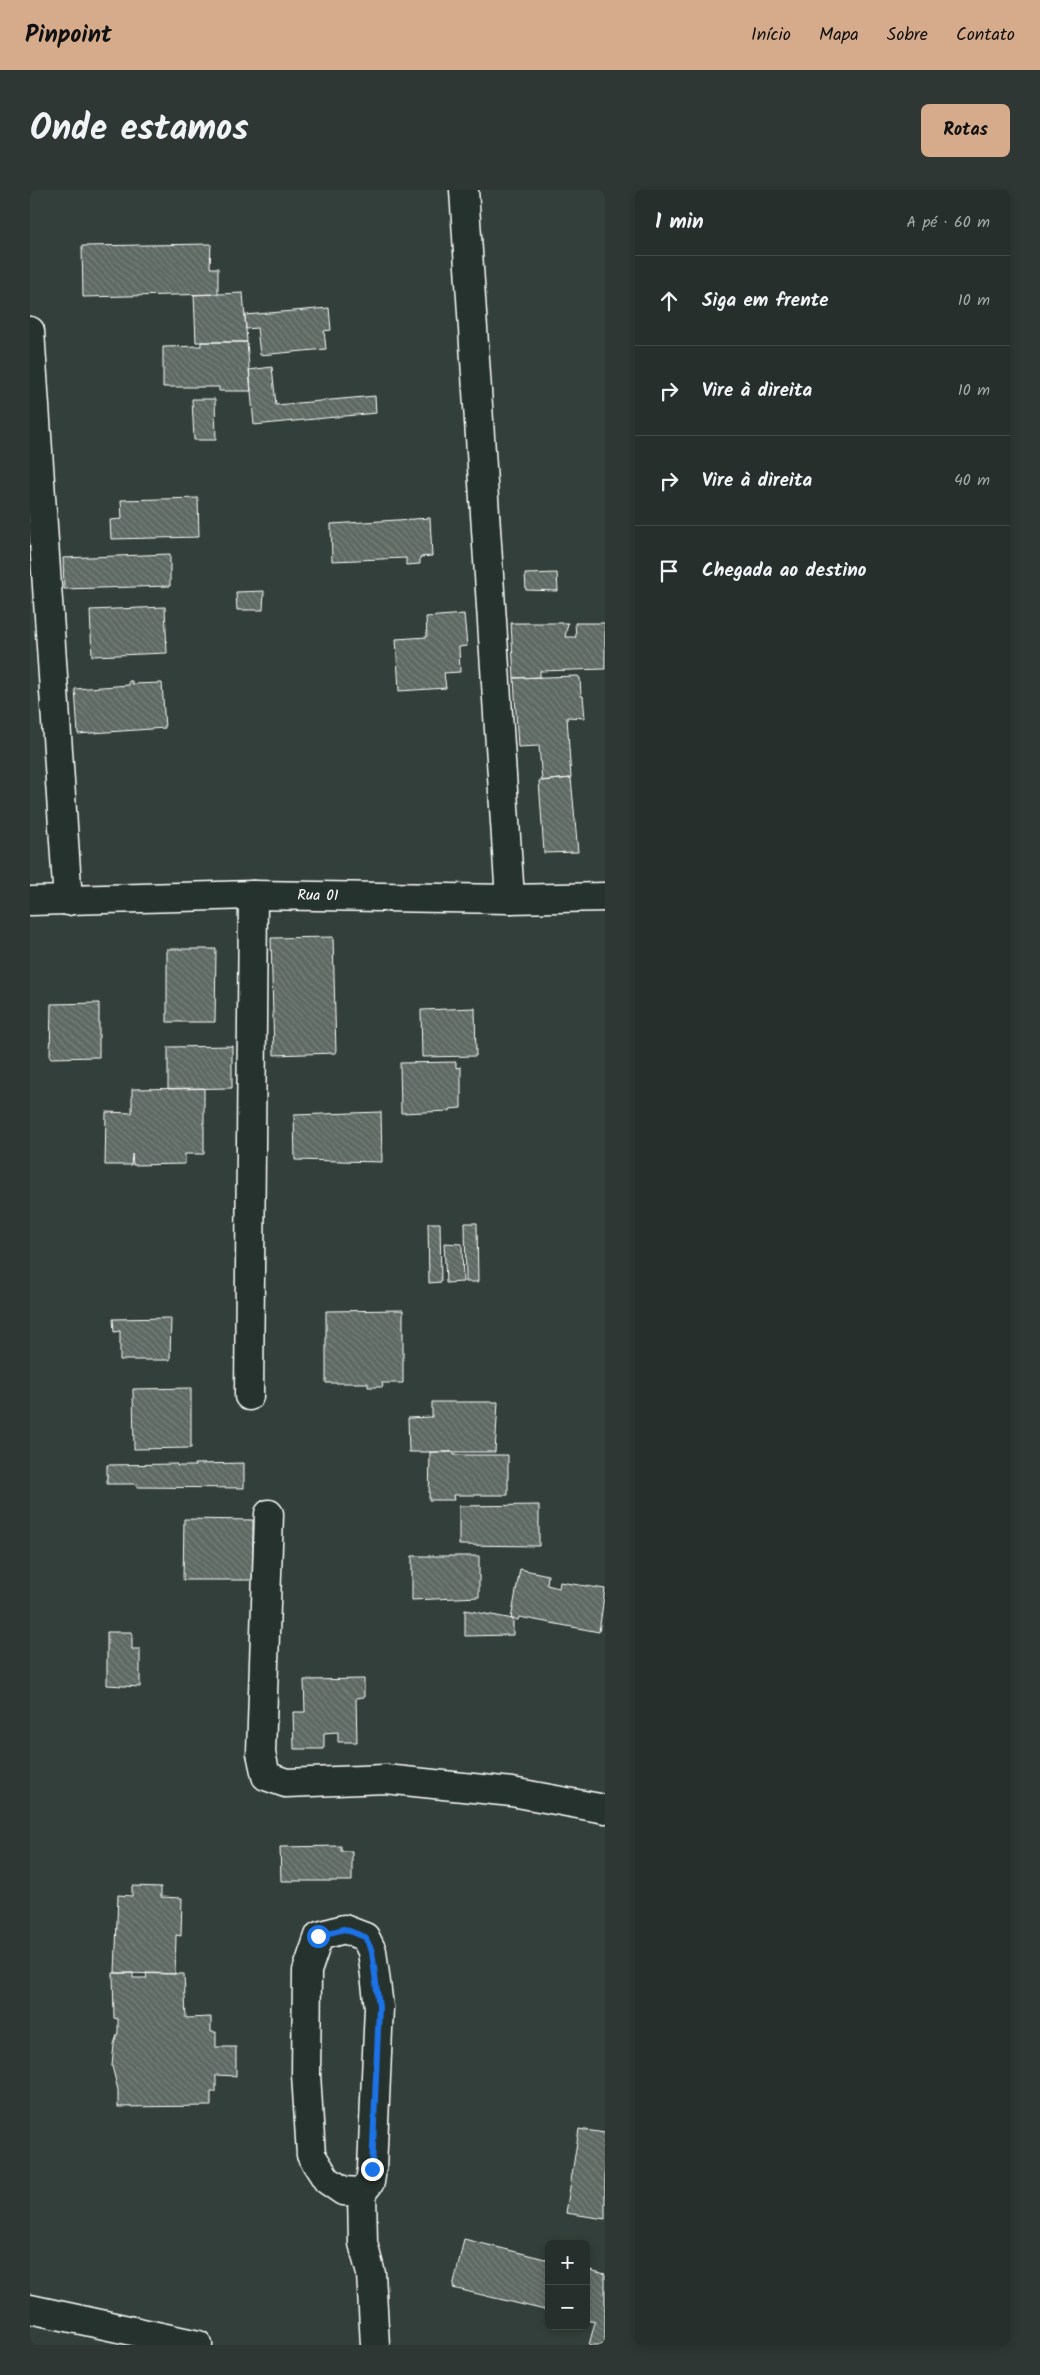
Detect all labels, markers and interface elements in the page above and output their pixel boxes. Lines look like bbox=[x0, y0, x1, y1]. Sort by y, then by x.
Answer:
text: Pinpoint bbox=[25, 16, 112, 55]
text: Início bbox=[751, 21, 791, 50]
text: Mapa bbox=[819, 21, 859, 50]
text: Sobre bbox=[887, 21, 928, 50]
text: Contato bbox=[956, 21, 1015, 50]
text: Onde estamos bbox=[30, 102, 249, 158]
button: Rotas bbox=[921, 104, 1010, 157]
text: 1 min bbox=[655, 206, 704, 239]
text: A pé · 60 m bbox=[907, 210, 990, 235]
text: Siga em frente bbox=[702, 286, 829, 316]
icon: ahead bbox=[655, 287, 683, 315]
text: 10 m bbox=[958, 288, 990, 313]
text: Vire à direita bbox=[702, 376, 812, 406]
icon: right bbox=[655, 377, 683, 405]
text: 10 m bbox=[958, 378, 990, 403]
text: Vire à direita bbox=[702, 466, 812, 496]
icon: right bbox=[655, 467, 683, 495]
text: 40 m bbox=[954, 468, 990, 493]
text: Chegada ao destino bbox=[702, 556, 867, 586]
icon: arrive bbox=[655, 557, 683, 585]
street label: Rua 01 bbox=[297, 884, 339, 908]
route start bbox=[307, 1925, 330, 1948]
route end bbox=[361, 2158, 384, 2181]
map controls bbox=[545, 2240, 590, 2330]
button: + bbox=[545, 2240, 590, 2285]
button: − bbox=[545, 2285, 590, 2330]

